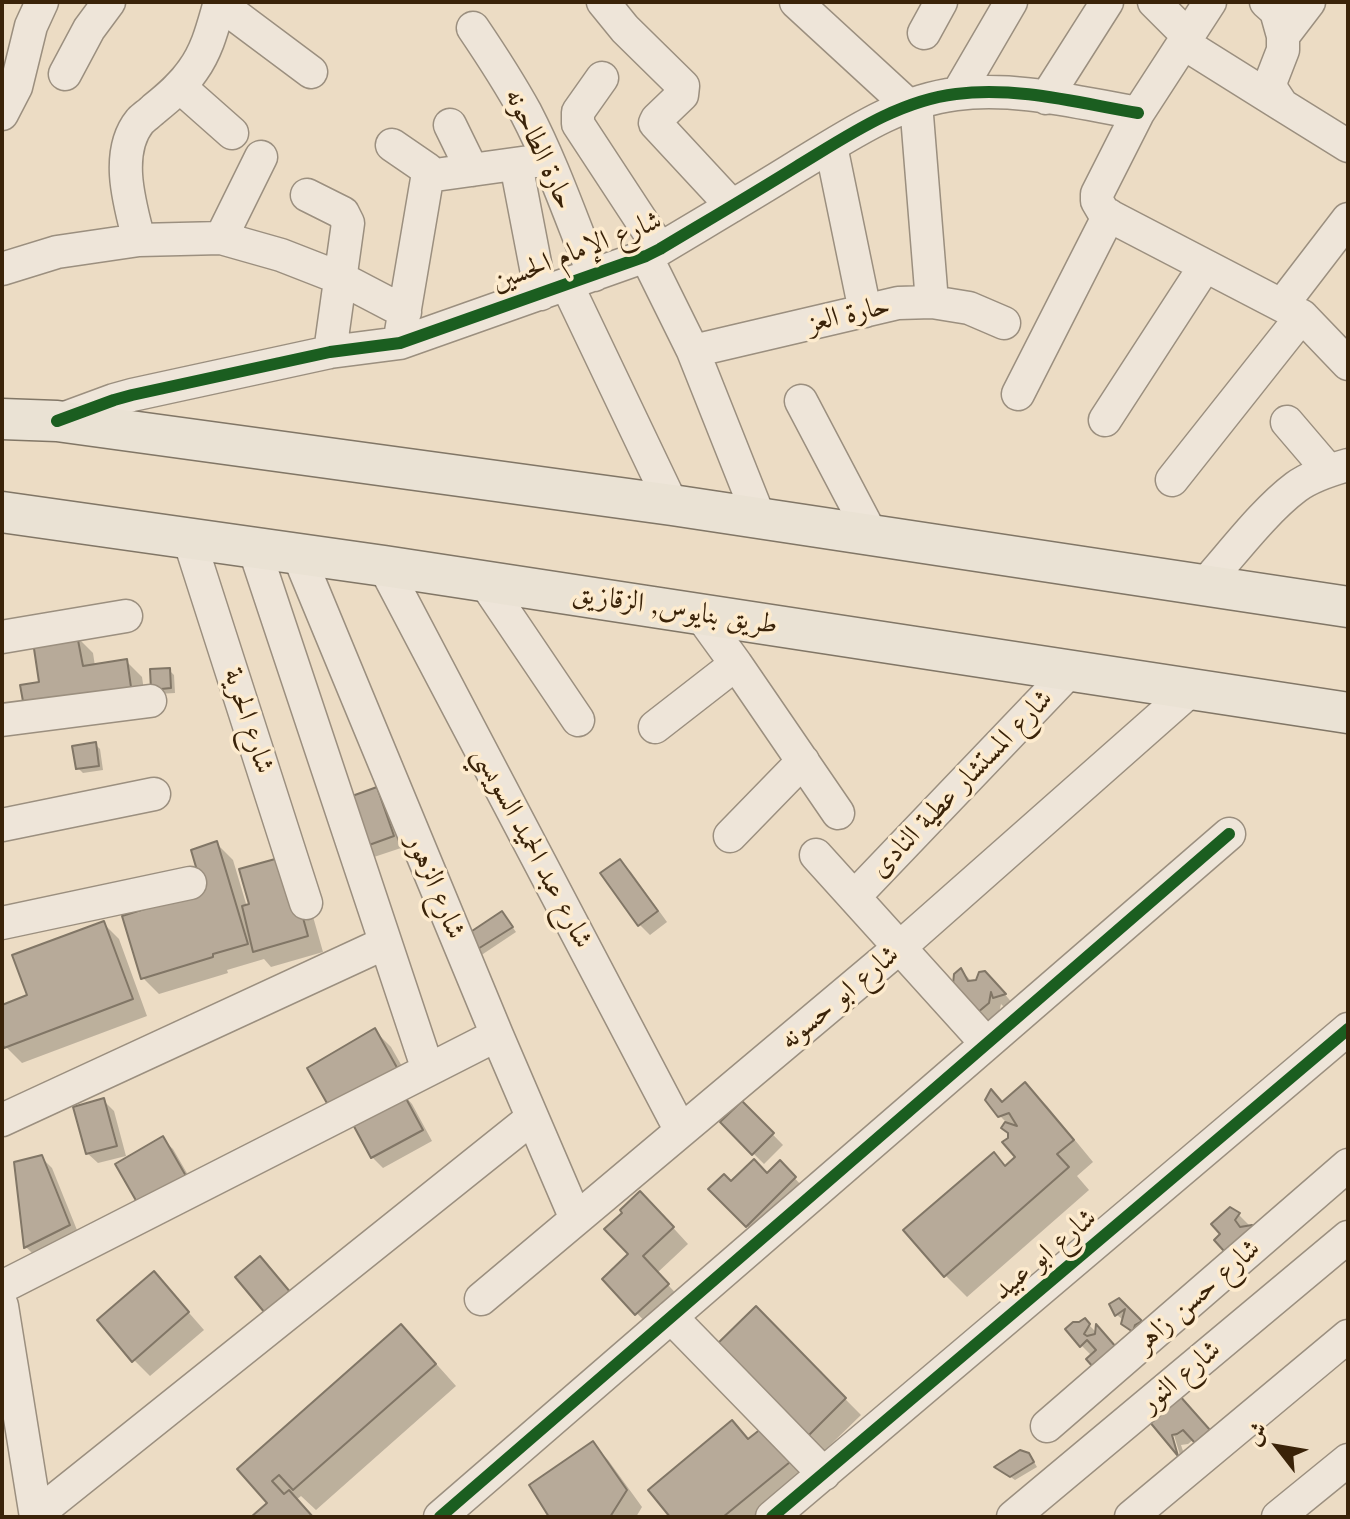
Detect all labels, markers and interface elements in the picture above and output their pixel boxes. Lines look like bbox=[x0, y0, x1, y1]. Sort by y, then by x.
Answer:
street label: حارة الطاحونه bbox=[496, 83, 582, 215]
street label: شارع الإمام الحسين bbox=[487, 204, 667, 300]
street label: حارة العز bbox=[805, 289, 893, 341]
street label: طريق بنايوس, الزقازيق bbox=[570, 577, 780, 643]
street label: شارع الحرية bbox=[215, 664, 281, 778]
street label: شارع المستشار عطية النادى bbox=[863, 683, 1061, 885]
street label: شارع عبد الحميد السويسي bbox=[465, 742, 599, 954]
street label: شارع الزهور bbox=[398, 830, 472, 944]
street label: شارع ابو حسونه bbox=[774, 938, 906, 1058]
street label: شارع ابو عبيد bbox=[986, 1202, 1104, 1308]
street label: شارع حسن زاهر bbox=[1128, 1232, 1268, 1360]
street label: شارع النور bbox=[1134, 1334, 1228, 1420]
north arrow bbox=[1238, 1407, 1318, 1487]
text: ش bbox=[1242, 1420, 1272, 1450]

